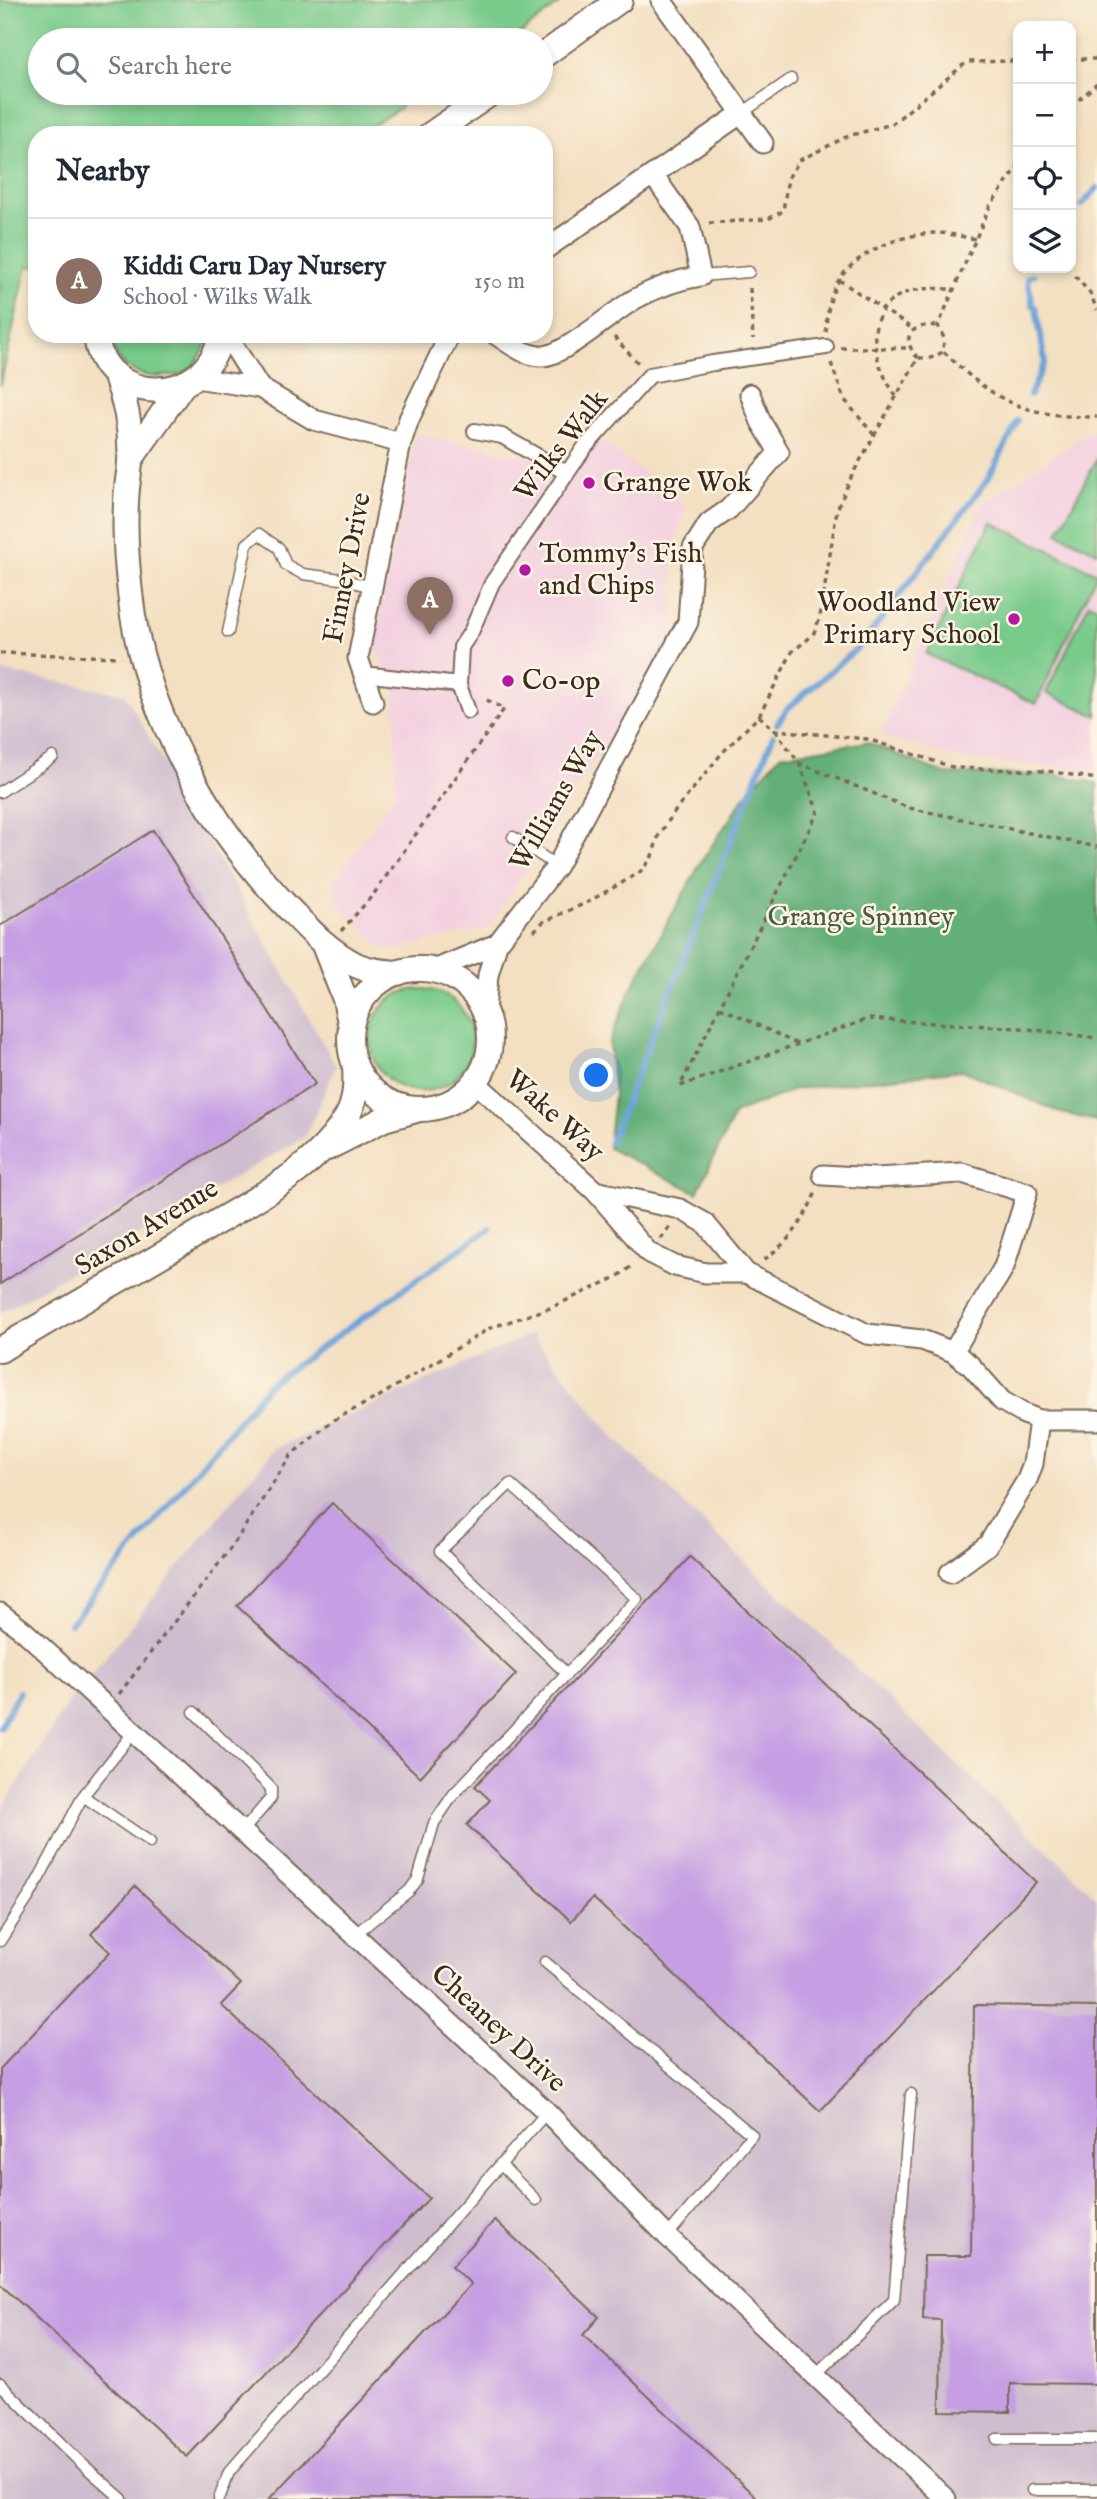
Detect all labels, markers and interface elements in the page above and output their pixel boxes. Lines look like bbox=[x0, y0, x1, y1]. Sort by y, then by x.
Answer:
map controls bbox=[1013, 21, 1076, 273]
button: + bbox=[1013, 21, 1076, 84]
search box bbox=[28, 28, 553, 105]
icon: search bbox=[52, 48, 90, 86]
text: Search here bbox=[108, 50, 232, 83]
button: − bbox=[1013, 84, 1076, 147]
button: locate bbox=[1013, 147, 1076, 210]
text: Nearby bbox=[56, 153, 149, 191]
button: layers bbox=[1013, 210, 1076, 273]
text: Kiddi Caru Day Nursery bbox=[123, 250, 386, 283]
text: A bbox=[71, 267, 87, 296]
text: 150 m bbox=[474, 267, 525, 296]
text: School · Wilks Walk bbox=[123, 283, 312, 312]
street label: Wilks Walk bbox=[507, 382, 617, 509]
place label: Grange Wok bbox=[603, 466, 753, 501]
marker: Grange Wok bbox=[581, 475, 597, 491]
street label: Finney Drive bbox=[316, 489, 380, 646]
place label: Tommy's Fish and Chips bbox=[539, 537, 702, 604]
marker: Tommy's Fish and Chips bbox=[517, 562, 533, 578]
pin: A bbox=[407, 577, 453, 635]
place label: Woodland View Primary School bbox=[817, 586, 1001, 653]
marker: Woodland View Primary School bbox=[1006, 611, 1022, 627]
place label: Co-op bbox=[522, 664, 600, 699]
marker: Co-op bbox=[500, 673, 516, 689]
street label: Williams Way bbox=[503, 724, 612, 878]
park label: Grange Spinney bbox=[767, 900, 955, 935]
your location bbox=[579, 1058, 613, 1092]
street label: Wake Way bbox=[497, 1062, 611, 1170]
street label: Saxon Avenue bbox=[69, 1171, 225, 1285]
street label: Cheaney Drive bbox=[423, 1957, 573, 2101]

